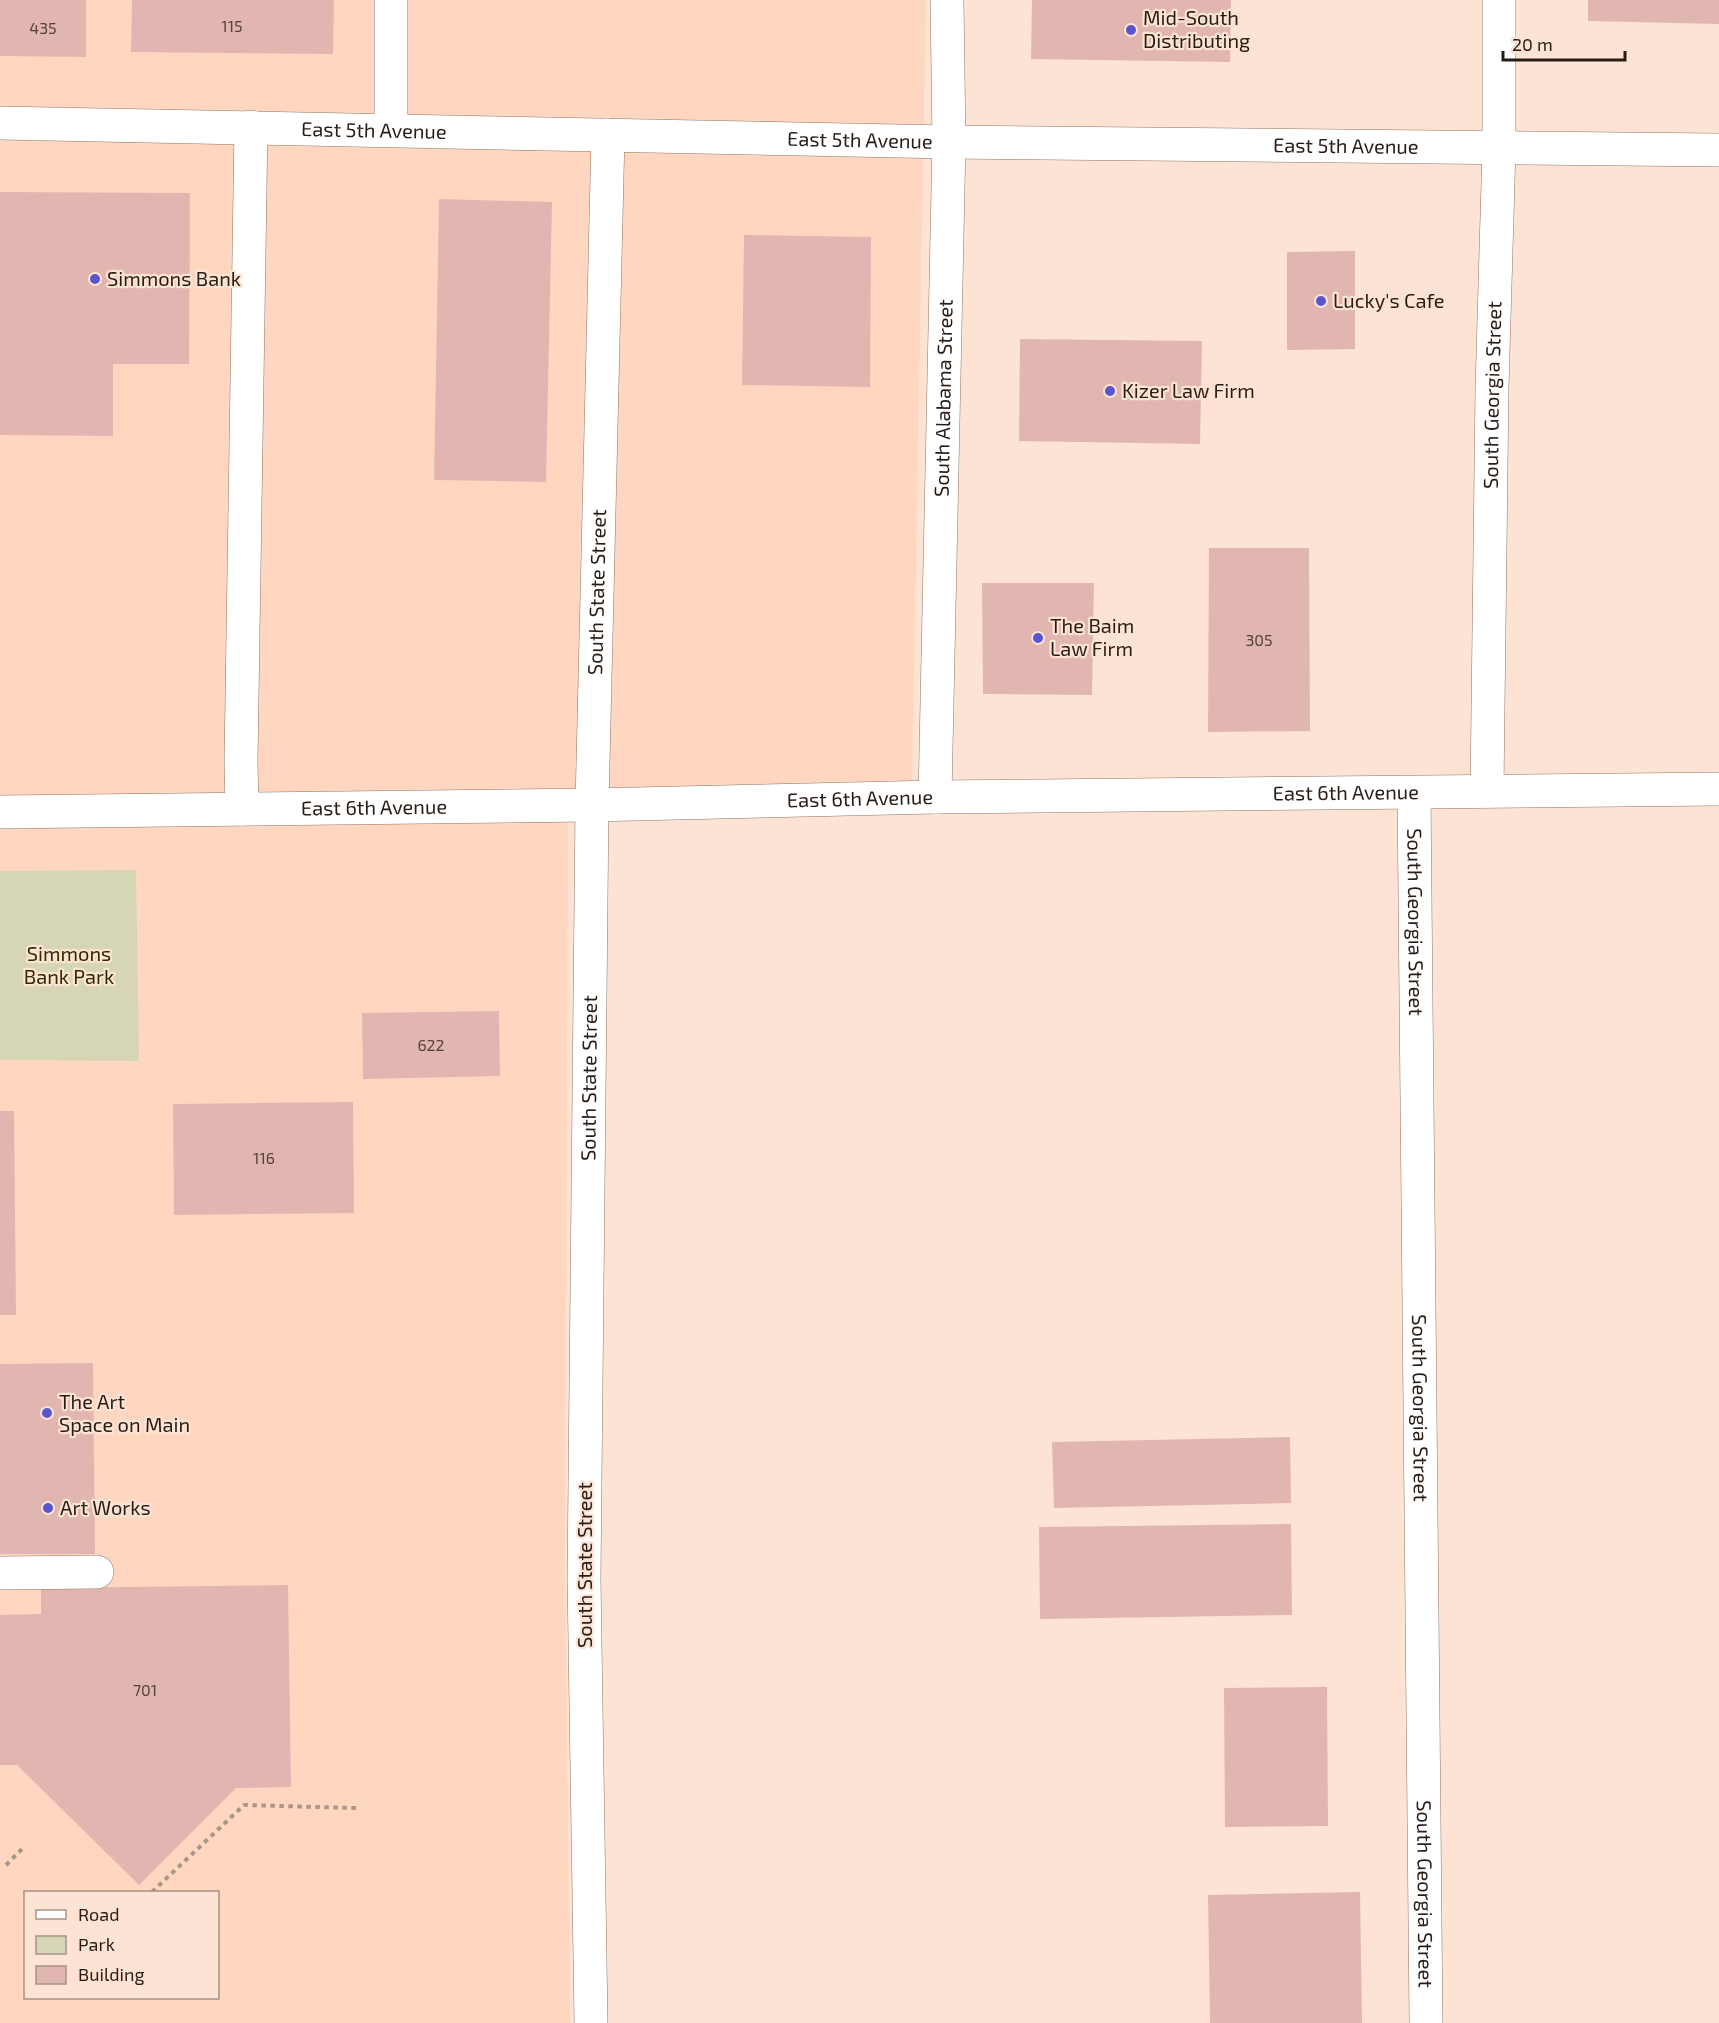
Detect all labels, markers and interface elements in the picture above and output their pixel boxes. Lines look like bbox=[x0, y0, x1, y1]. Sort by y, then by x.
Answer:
place label: Mid-South Distributing bbox=[1143, 5, 1250, 52]
house number: 115 bbox=[221, 16, 243, 35]
house number: 435 bbox=[29, 18, 57, 37]
marker: Mid-South Distributing bbox=[1124, 23, 1138, 37]
scale bar bbox=[1503, 24, 1624, 62]
text: 20 m bbox=[1512, 33, 1553, 55]
street label: East 5th Avenue bbox=[301, 116, 447, 143]
street label: East 5th Avenue bbox=[787, 126, 933, 153]
street label: East 5th Avenue bbox=[1273, 132, 1419, 158]
place label: Simmons Bank bbox=[107, 266, 241, 290]
marker: Simmons Bank bbox=[88, 272, 102, 286]
place label: Lucky's Cafe bbox=[1333, 288, 1445, 312]
marker: Lucky's Cafe bbox=[1314, 294, 1328, 308]
street label: South Alabama Street bbox=[928, 299, 957, 497]
street label: South Georgia Street bbox=[1478, 301, 1506, 489]
place label: Kizer Law Firm bbox=[1122, 378, 1255, 402]
marker: Kizer Law Firm bbox=[1103, 384, 1117, 398]
street label: South State Street bbox=[582, 509, 610, 675]
place label: The Baim Law Firm bbox=[1050, 613, 1134, 660]
house number: 305 bbox=[1245, 630, 1273, 649]
marker: The Baim Law Firm bbox=[1031, 631, 1045, 645]
street label: East 6th Avenue bbox=[1273, 779, 1419, 805]
street label: East 6th Avenue bbox=[787, 784, 933, 811]
street label: East 6th Avenue bbox=[301, 794, 447, 819]
street label: South Georgia Street bbox=[1403, 828, 1429, 1016]
park label: Simmons Bank Park bbox=[24, 941, 114, 988]
street label: South State Street bbox=[575, 995, 601, 1161]
house number: 622 bbox=[417, 1035, 445, 1054]
house number: 116 bbox=[253, 1148, 275, 1167]
street label: South Georgia Street bbox=[1408, 1314, 1434, 1502]
place label: The Art Space on Main bbox=[59, 1389, 190, 1436]
marker: The Art Space on Main bbox=[40, 1406, 54, 1420]
street label: South State Street bbox=[572, 1482, 596, 1648]
place label: Art Works bbox=[60, 1495, 151, 1519]
marker: Art Works bbox=[41, 1501, 55, 1515]
house number: 701 bbox=[133, 1680, 157, 1699]
street label: South Georgia Street bbox=[1413, 1800, 1439, 1988]
legend bbox=[24, 1891, 219, 1999]
text: Road bbox=[78, 1903, 119, 1925]
text: Park bbox=[78, 1933, 115, 1955]
text: Building bbox=[78, 1963, 145, 1985]

